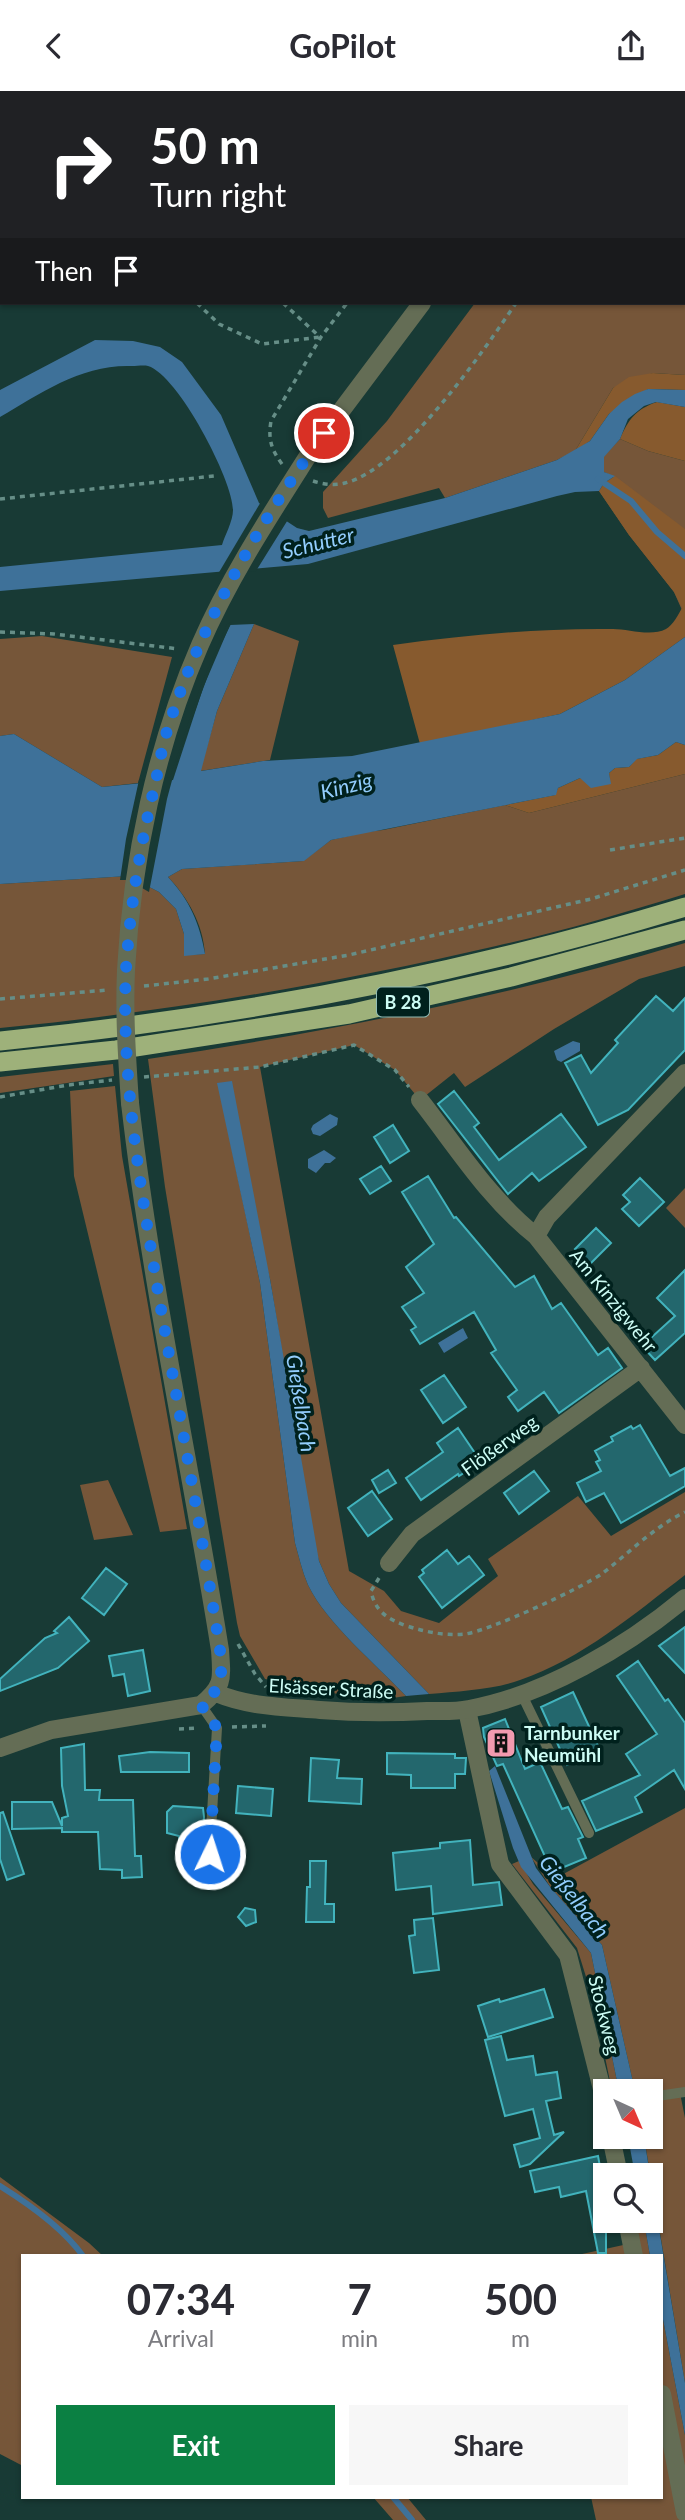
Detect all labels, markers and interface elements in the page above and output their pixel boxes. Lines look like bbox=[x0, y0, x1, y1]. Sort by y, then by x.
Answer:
text: GoPilot bbox=[289, 26, 396, 65]
icon: back bbox=[35, 27, 73, 65]
icon: share bbox=[612, 27, 650, 65]
text: 50 m bbox=[150, 116, 260, 174]
icon: right bbox=[35, 119, 126, 210]
text: Turn right bbox=[150, 175, 286, 214]
icon: arrive bbox=[107, 252, 145, 290]
text: Then bbox=[35, 255, 93, 287]
pin bbox=[294, 403, 354, 463]
icon: arrive bbox=[305, 414, 343, 452]
water label: Schutter bbox=[279, 521, 357, 563]
water label: Kinzig bbox=[317, 766, 375, 804]
road number: B 28 bbox=[377, 987, 429, 1017]
street label: Am Kinzigwehr bbox=[565, 1244, 663, 1356]
water label: Gießelbach bbox=[282, 1352, 322, 1454]
street label: Flößerweg bbox=[456, 1410, 542, 1480]
street label: Elsässer Straße bbox=[268, 1673, 394, 1703]
place label: Tarnbunker Neumühl bbox=[524, 1721, 621, 1766]
building icon: Tarnbunker Neumühl bbox=[484, 1726, 518, 1760]
position arrow bbox=[173, 1817, 247, 1891]
water label: Gießelbach bbox=[535, 1850, 615, 1942]
street label: Stockweg bbox=[584, 1973, 626, 2057]
north arrow bbox=[593, 2079, 663, 2149]
map controls bbox=[593, 2079, 663, 2233]
button: search bbox=[593, 2163, 663, 2233]
text: 07:34 bbox=[127, 2274, 235, 2324]
text: 7 bbox=[347, 2274, 372, 2324]
text: 500 bbox=[484, 2274, 557, 2324]
text: Arrival bbox=[148, 2324, 214, 2352]
text: min bbox=[341, 2324, 378, 2352]
text: m bbox=[511, 2324, 530, 2352]
button: Exit bbox=[56, 2405, 335, 2485]
button: Share bbox=[349, 2405, 628, 2485]

